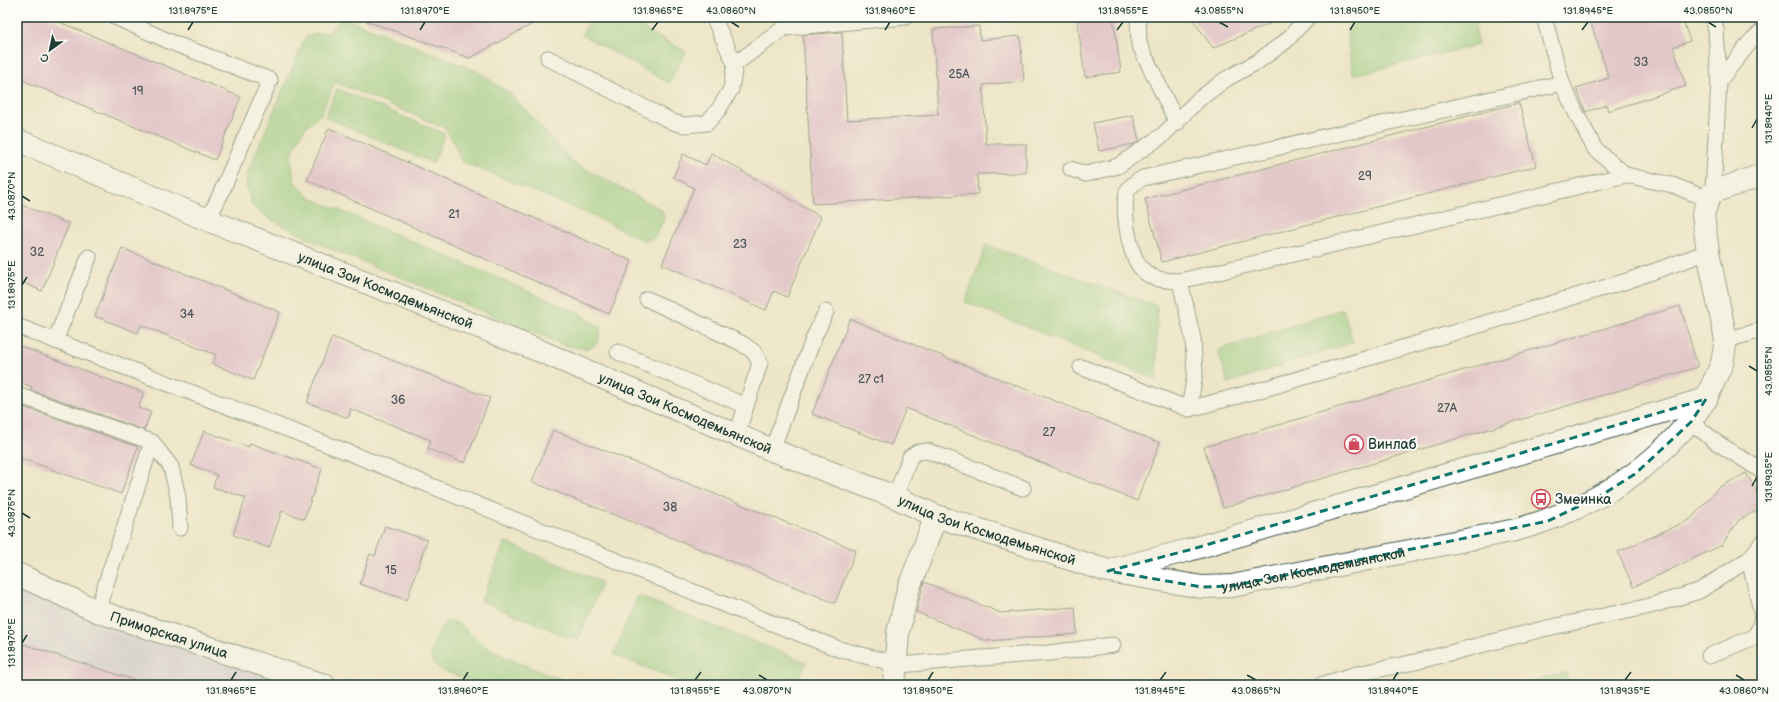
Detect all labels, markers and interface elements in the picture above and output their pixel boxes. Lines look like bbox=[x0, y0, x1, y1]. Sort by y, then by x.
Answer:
text: 131.8975°E bbox=[168, 5, 218, 17]
text: 131.8970°E bbox=[400, 5, 450, 17]
text: 131.8965°E bbox=[633, 5, 684, 17]
text: 43.0860°N bbox=[706, 5, 756, 17]
text: 131.8960°E bbox=[865, 5, 916, 17]
text: 131.8955°E bbox=[1098, 5, 1148, 17]
text: 43.0855°N bbox=[1194, 5, 1244, 17]
text: 131.8950°E bbox=[1330, 5, 1381, 17]
text: 131.8945°E bbox=[1563, 5, 1614, 17]
text: 43.0850°N bbox=[1683, 5, 1733, 17]
north arrow bbox=[30, 30, 70, 70]
text: С bbox=[38, 50, 52, 66]
house number: 33 bbox=[1634, 55, 1648, 70]
house number: 25А bbox=[948, 67, 970, 82]
house number: 19 bbox=[132, 84, 144, 99]
text: 131.8940°E bbox=[1763, 93, 1775, 144]
house number: 29 bbox=[1358, 169, 1372, 184]
text: 43.0870°N bbox=[6, 172, 18, 220]
house number: 21 bbox=[448, 207, 460, 222]
house number: 23 bbox=[733, 237, 747, 252]
house number: 32 bbox=[30, 245, 44, 260]
street label: улица Зои Космодемьянской bbox=[295, 248, 475, 333]
text: 131.8975°E bbox=[6, 260, 18, 310]
house number: 34 bbox=[180, 307, 195, 322]
text: 43.0855°N bbox=[1763, 346, 1775, 396]
street label: улица Зои Космодемьянской bbox=[596, 369, 774, 458]
house number: 27 с1 bbox=[858, 372, 884, 387]
house number: 36 bbox=[391, 393, 405, 408]
house number: 27А bbox=[1437, 401, 1458, 416]
house number: 27 bbox=[1043, 425, 1056, 440]
shop icon: Винлаб bbox=[1343, 433, 1365, 455]
place label: Винлаб bbox=[1368, 436, 1417, 453]
text: 131.8935°E bbox=[1763, 451, 1775, 502]
bus stop icon: Змеинка bbox=[1530, 488, 1552, 510]
text: 43.0875°N bbox=[6, 489, 18, 537]
place label: Змеинка bbox=[1555, 491, 1612, 508]
street label: улица Зои Космодемьянской bbox=[896, 492, 1078, 569]
house number: 38 bbox=[663, 500, 677, 515]
street label: улица Зои Космодемьянской bbox=[1221, 544, 1407, 596]
house number: 15 bbox=[385, 563, 397, 578]
street label: Приморская улица bbox=[108, 608, 231, 662]
text: 131.8970°E bbox=[6, 618, 18, 668]
text: 131.8965°E bbox=[206, 685, 257, 697]
text: 131.8960°E bbox=[438, 685, 489, 697]
text: 131.8955°E bbox=[670, 685, 720, 697]
text: 43.0870°N bbox=[743, 685, 791, 697]
text: 131.8950°E bbox=[903, 685, 954, 697]
text: 131.8945°E bbox=[1135, 685, 1186, 697]
text: 43.0865°N bbox=[1231, 685, 1281, 697]
text: 131.8940°E bbox=[1368, 685, 1419, 697]
text: 131.8935°E bbox=[1600, 685, 1651, 697]
text: 43.0860°N bbox=[1719, 685, 1769, 697]

